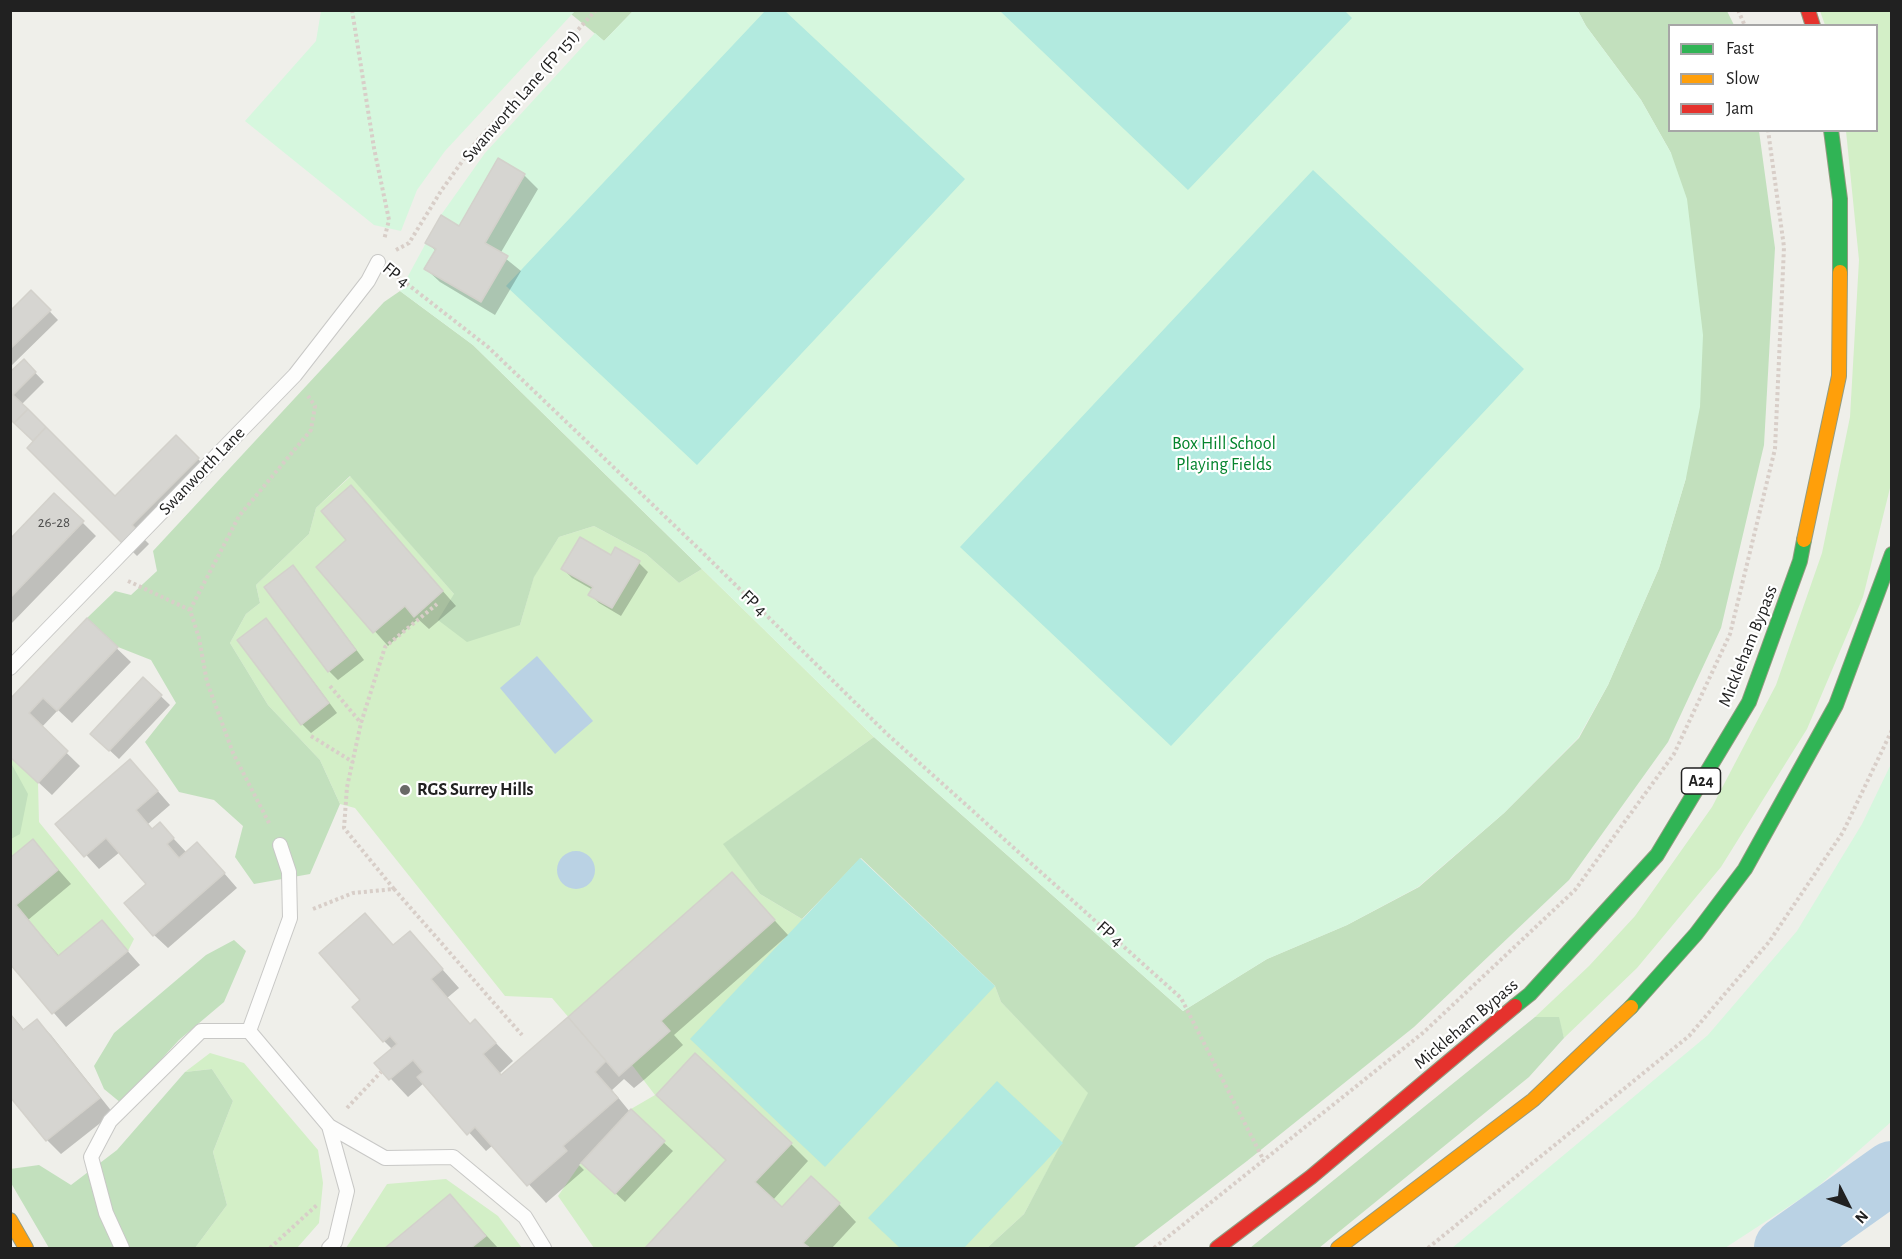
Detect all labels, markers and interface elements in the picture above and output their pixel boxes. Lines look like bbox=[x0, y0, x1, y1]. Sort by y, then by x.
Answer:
legend bbox=[1668, 24, 1878, 132]
street label: Swanworth Lane (FP 151) bbox=[458, 25, 584, 167]
text: Fast bbox=[1726, 40, 1754, 58]
text: Slow bbox=[1726, 70, 1759, 88]
text: Jam bbox=[1726, 100, 1754, 118]
street label: FP 4 bbox=[378, 258, 414, 292]
street label: Swanworth Lane bbox=[154, 422, 250, 520]
park label: Box Hill School Playing Fields bbox=[1172, 433, 1276, 476]
house number: 26-28 bbox=[38, 513, 70, 531]
street label: Mickleham Bypass bbox=[1714, 582, 1782, 710]
street label: FP 4 bbox=[736, 585, 772, 621]
road number: A24 bbox=[1682, 768, 1720, 794]
place label: RGS Surrey Hills bbox=[417, 779, 534, 801]
marker: RGS Surrey Hills bbox=[398, 783, 412, 797]
street label: FP 4 bbox=[1092, 916, 1128, 952]
street label: Mickleham Bypass bbox=[1409, 974, 1523, 1074]
north arrow bbox=[1818, 1175, 1878, 1235]
text: N bbox=[1852, 1208, 1871, 1227]

